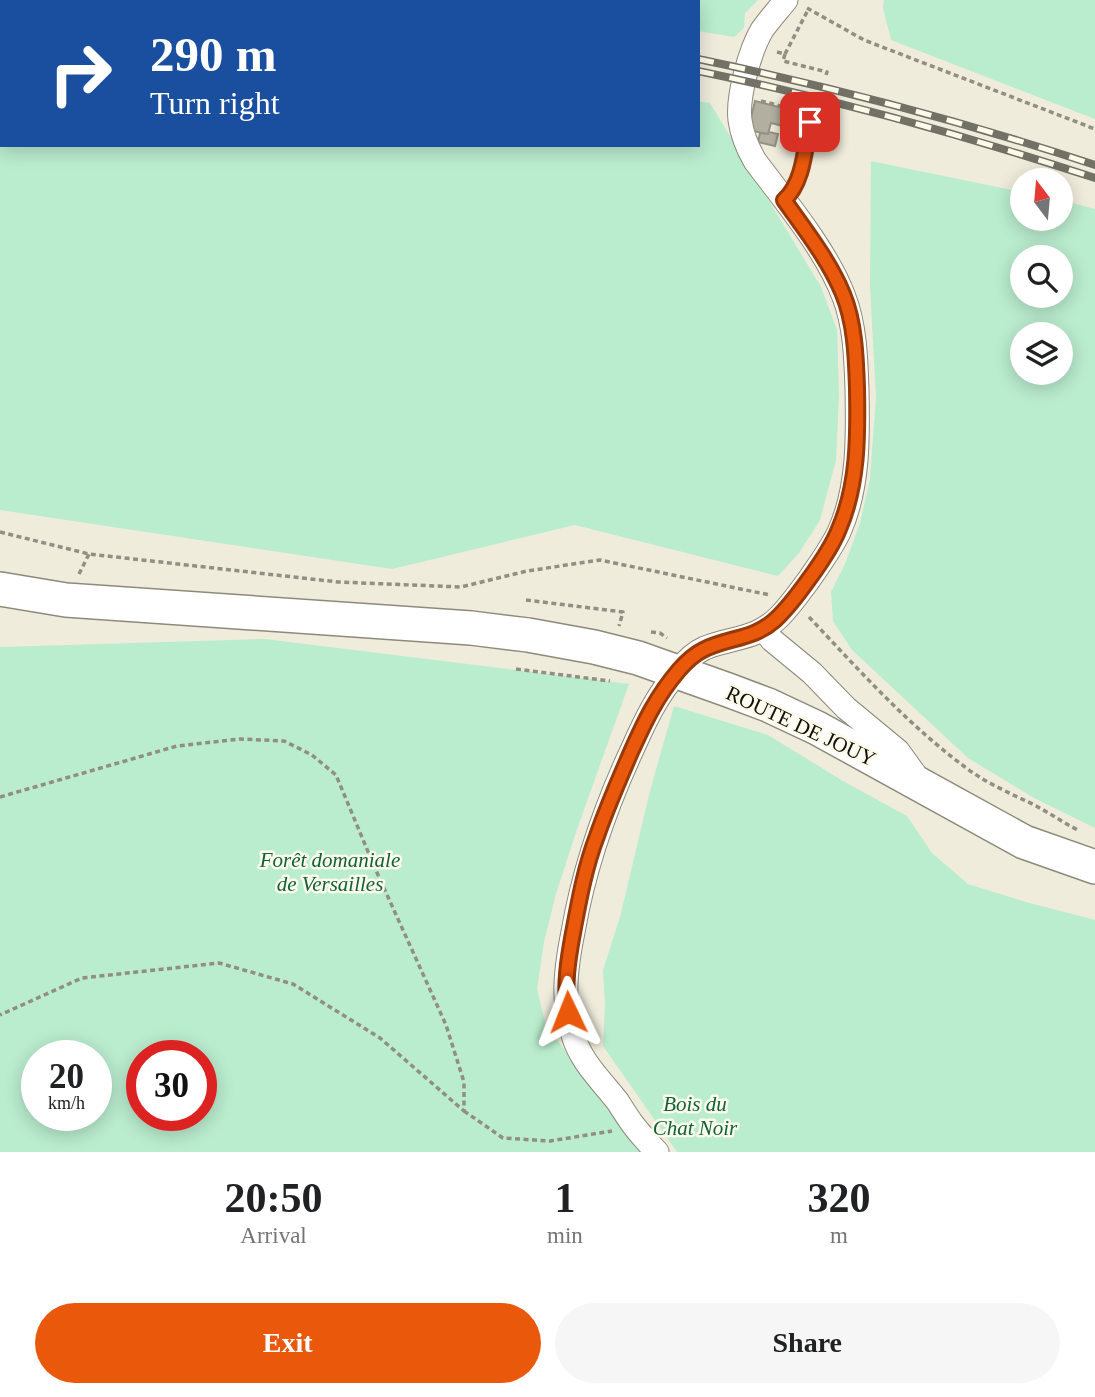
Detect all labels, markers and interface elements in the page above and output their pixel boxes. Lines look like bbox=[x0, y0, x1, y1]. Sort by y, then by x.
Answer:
text: 290 m bbox=[150, 27, 277, 82]
icon: right bbox=[35, 28, 126, 119]
text: Turn right bbox=[150, 85, 280, 121]
pin bbox=[780, 92, 840, 152]
icon: arrive bbox=[791, 103, 829, 141]
north arrow bbox=[1010, 168, 1073, 231]
map controls bbox=[1010, 168, 1073, 385]
button: search bbox=[1010, 245, 1073, 308]
button: layers bbox=[1010, 322, 1073, 385]
street label: ROUTE DE JOUY bbox=[722, 681, 880, 771]
park label: Forêt domaniale de Versailles bbox=[259, 848, 400, 896]
position arrow bbox=[531, 975, 605, 1049]
speed limit sign: 30 bbox=[126, 1040, 217, 1131]
text: 20 bbox=[49, 1057, 84, 1096]
park label: Bois du Chat Noir bbox=[653, 1092, 738, 1140]
text: km/h bbox=[48, 1093, 85, 1113]
text: 20:50 bbox=[225, 1175, 323, 1221]
text: 1 bbox=[554, 1175, 575, 1221]
text: 320 bbox=[807, 1175, 870, 1221]
text: Arrival bbox=[240, 1223, 307, 1248]
text: min bbox=[547, 1223, 583, 1248]
text: m bbox=[830, 1223, 848, 1248]
button: Exit bbox=[35, 1303, 541, 1383]
button: Share bbox=[555, 1303, 1060, 1383]

